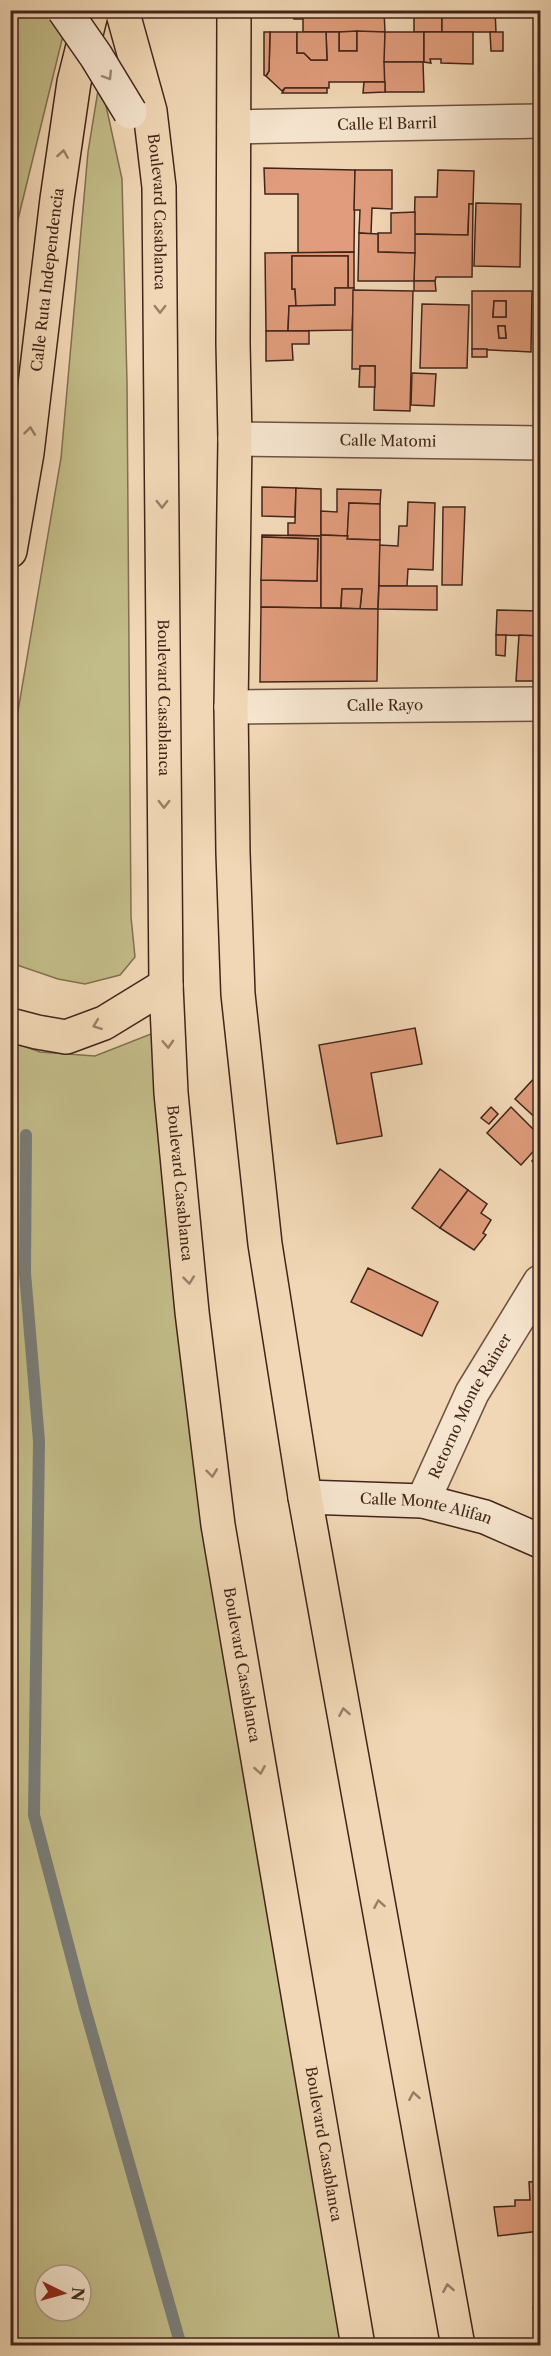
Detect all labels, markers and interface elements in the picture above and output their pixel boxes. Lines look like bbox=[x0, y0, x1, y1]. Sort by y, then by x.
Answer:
one-way arrow bbox=[100, 70, 112, 80]
street label: Calle El Barril bbox=[337, 113, 438, 134]
street label: Boulevard Casablanca bbox=[144, 132, 170, 290]
one-way arrow bbox=[57, 149, 69, 158]
street label: Calle Ruta Independencia bbox=[27, 186, 68, 373]
one-way arrow bbox=[154, 304, 166, 313]
one-way arrow bbox=[23, 426, 36, 435]
street label: Calle Matomi bbox=[339, 430, 437, 451]
one-way arrow bbox=[156, 499, 168, 508]
street label: Boulevard Casablanca bbox=[154, 619, 174, 776]
street label: Calle Rayo bbox=[347, 695, 423, 715]
one-way arrow bbox=[158, 799, 170, 808]
one-way arrow bbox=[92, 1018, 103, 1030]
one-way arrow bbox=[162, 1039, 175, 1048]
street label: Boulevard Casablanca bbox=[163, 1104, 197, 1262]
one-way arrow bbox=[182, 1275, 195, 1284]
street label: Retorno Monte Rainer bbox=[424, 1329, 516, 1482]
one-way arrow bbox=[205, 1469, 218, 1478]
street label: Calle Monte Alifan bbox=[360, 1489, 496, 1528]
street label: Boulevard Casablanca bbox=[220, 1586, 265, 1744]
one-way arrow bbox=[338, 1707, 351, 1717]
one-way arrow bbox=[253, 1765, 265, 1774]
one-way arrow bbox=[373, 1899, 386, 1909]
street label: Boulevard Casablanca bbox=[301, 2065, 347, 2223]
one-way arrow bbox=[408, 2091, 420, 2101]
north arrow bbox=[33, 2263, 93, 2323]
one-way arrow bbox=[442, 2283, 454, 2293]
text: N bbox=[67, 2287, 89, 2302]

